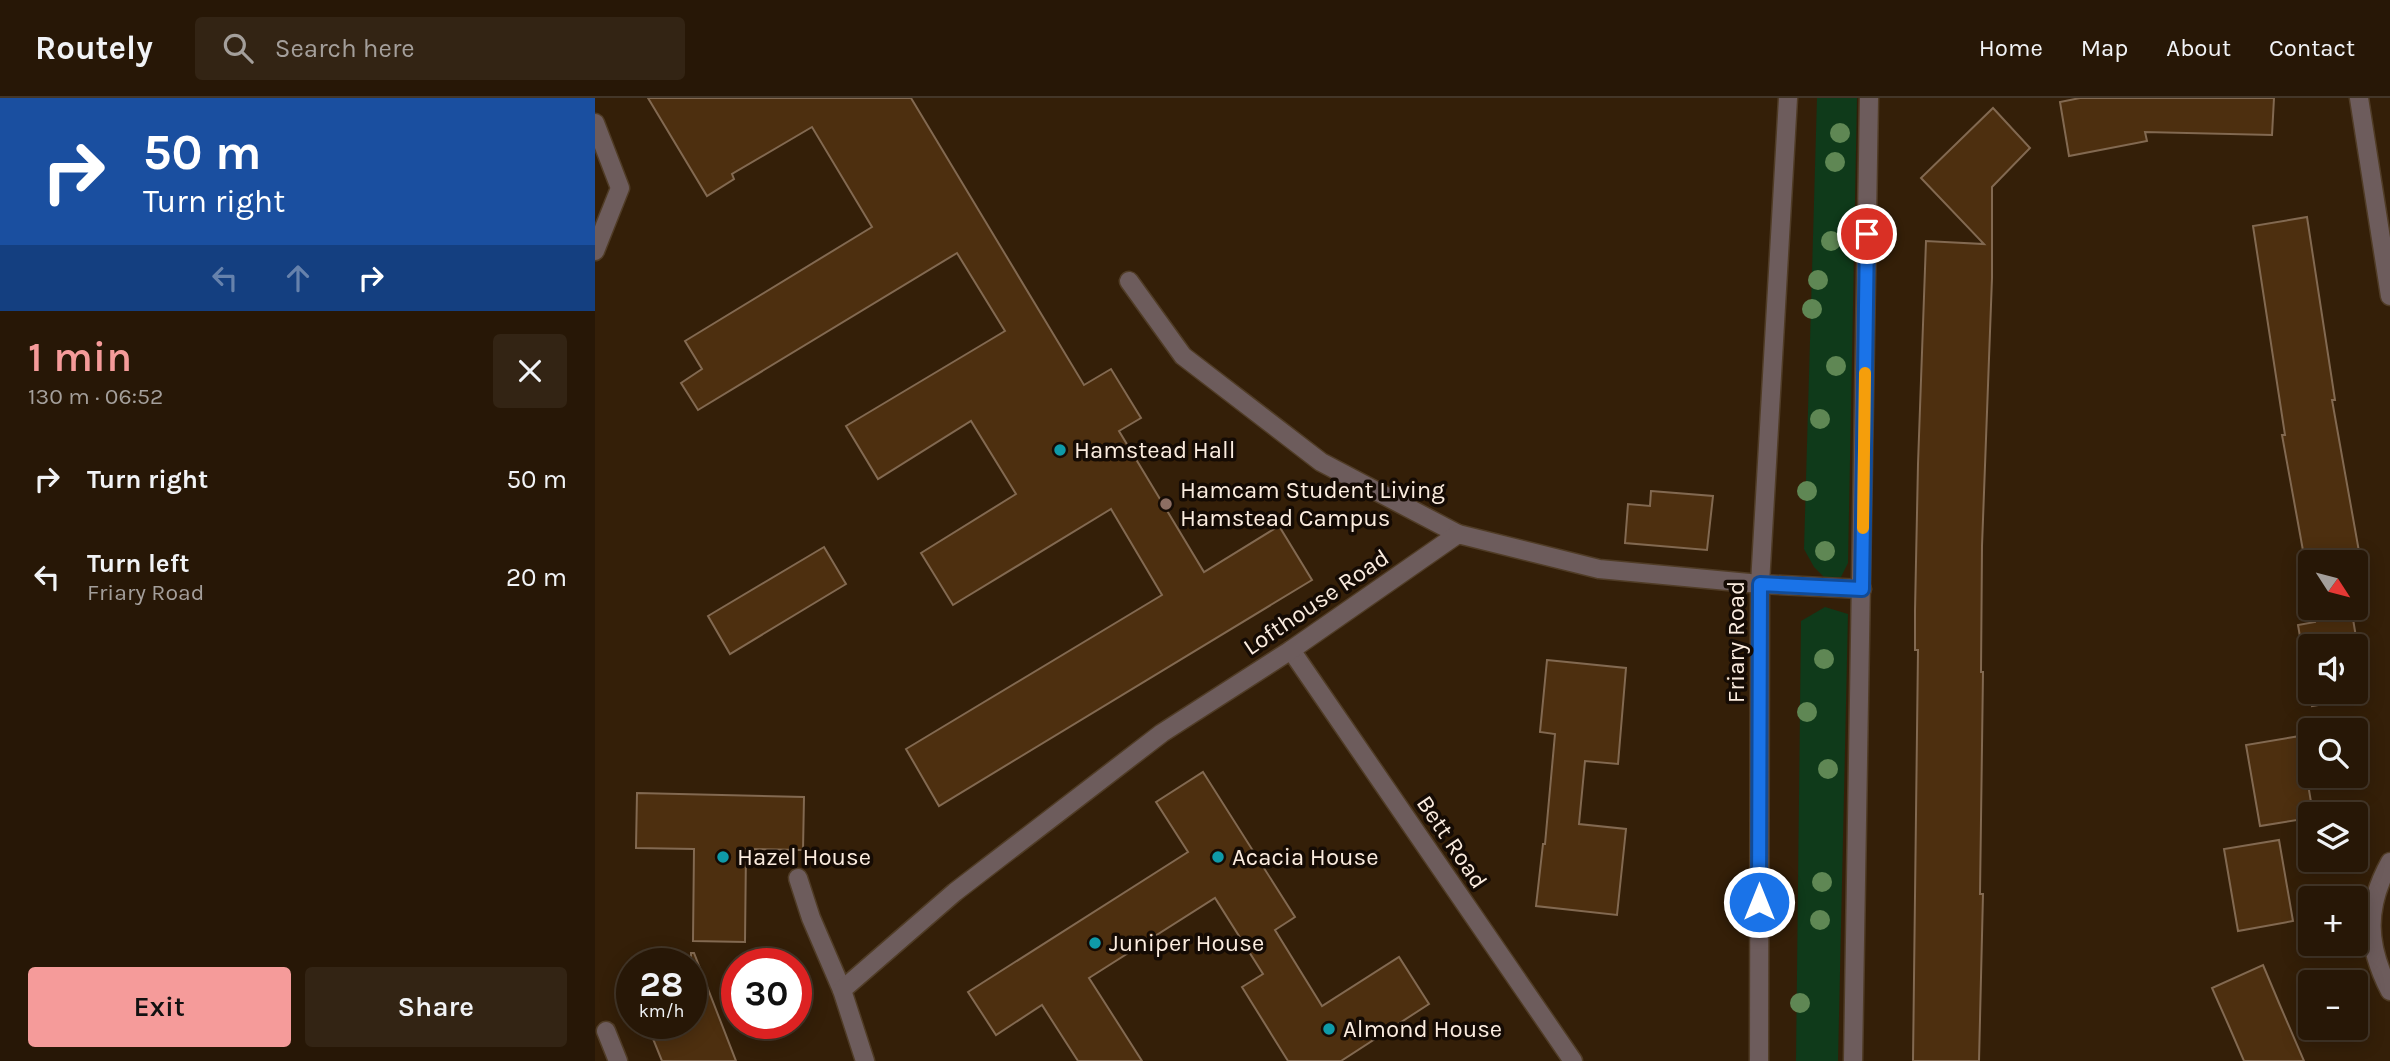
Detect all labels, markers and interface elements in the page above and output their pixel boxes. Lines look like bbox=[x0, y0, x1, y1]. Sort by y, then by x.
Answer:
search box bbox=[195, 17, 685, 80]
text: Routely bbox=[35, 29, 153, 67]
icon: search bbox=[219, 29, 257, 67]
text: Search here bbox=[275, 33, 415, 64]
text: Home bbox=[1979, 34, 2043, 62]
text: Map bbox=[2081, 34, 2128, 62]
text: About bbox=[2166, 34, 2231, 62]
text: Contact bbox=[2269, 34, 2355, 62]
text: 50 m bbox=[143, 124, 261, 181]
icon: right bbox=[28, 126, 119, 217]
text: Turn right bbox=[143, 183, 285, 220]
pin bbox=[1837, 204, 1897, 264]
icon: arrive bbox=[1848, 215, 1886, 253]
icon: left bbox=[206, 259, 244, 297]
icon: ahead bbox=[279, 259, 317, 297]
icon: right bbox=[352, 259, 390, 297]
text: 1 min bbox=[28, 332, 132, 382]
button: close bbox=[493, 334, 567, 408]
text: 130 m · 06:52 bbox=[28, 383, 163, 410]
place label: Hamstead Hall bbox=[1074, 436, 1236, 464]
marker: Hamstead Hall bbox=[1052, 442, 1068, 458]
icon: right bbox=[28, 460, 66, 498]
text: Turn right bbox=[87, 464, 208, 495]
text: 50 m bbox=[506, 464, 567, 495]
place label: Hamcam Student Living Hamstead Campus bbox=[1180, 476, 1445, 532]
marker: Hamcam Student Living Hamstead Campus bbox=[1158, 496, 1174, 512]
street label: Lofthouse Road bbox=[1238, 543, 1394, 661]
text: Turn left bbox=[87, 548, 189, 579]
north arrow bbox=[2298, 550, 2368, 620]
map controls bbox=[2298, 550, 2368, 1040]
icon: left bbox=[28, 558, 66, 596]
text: 20 m bbox=[506, 562, 567, 593]
text: Friary Road bbox=[87, 579, 204, 606]
street label: Friary Road bbox=[1722, 581, 1750, 703]
button: sound bbox=[2298, 634, 2368, 704]
button: search bbox=[2298, 718, 2368, 788]
street label: Bett Road bbox=[1411, 790, 1493, 894]
button: layers bbox=[2298, 802, 2368, 872]
place label: Hazel House bbox=[737, 843, 871, 871]
place label: Acacia House bbox=[1232, 843, 1378, 871]
marker: Hazel House bbox=[715, 849, 731, 865]
marker: Acacia House bbox=[1210, 849, 1226, 865]
position arrow bbox=[1722, 865, 1796, 939]
button: + bbox=[2298, 886, 2368, 956]
place label: Juniper House bbox=[1109, 929, 1264, 957]
marker: Juniper House bbox=[1087, 935, 1103, 951]
speed limit sign: 30 bbox=[721, 948, 812, 1039]
text: 28 bbox=[640, 964, 683, 1005]
button: Exit bbox=[28, 967, 291, 1047]
button: Share bbox=[305, 967, 567, 1047]
button: − bbox=[2298, 970, 2368, 1040]
text: km/h bbox=[639, 1000, 684, 1022]
place label: Almond House bbox=[1343, 1015, 1502, 1043]
marker: Almond House bbox=[1321, 1021, 1337, 1037]

